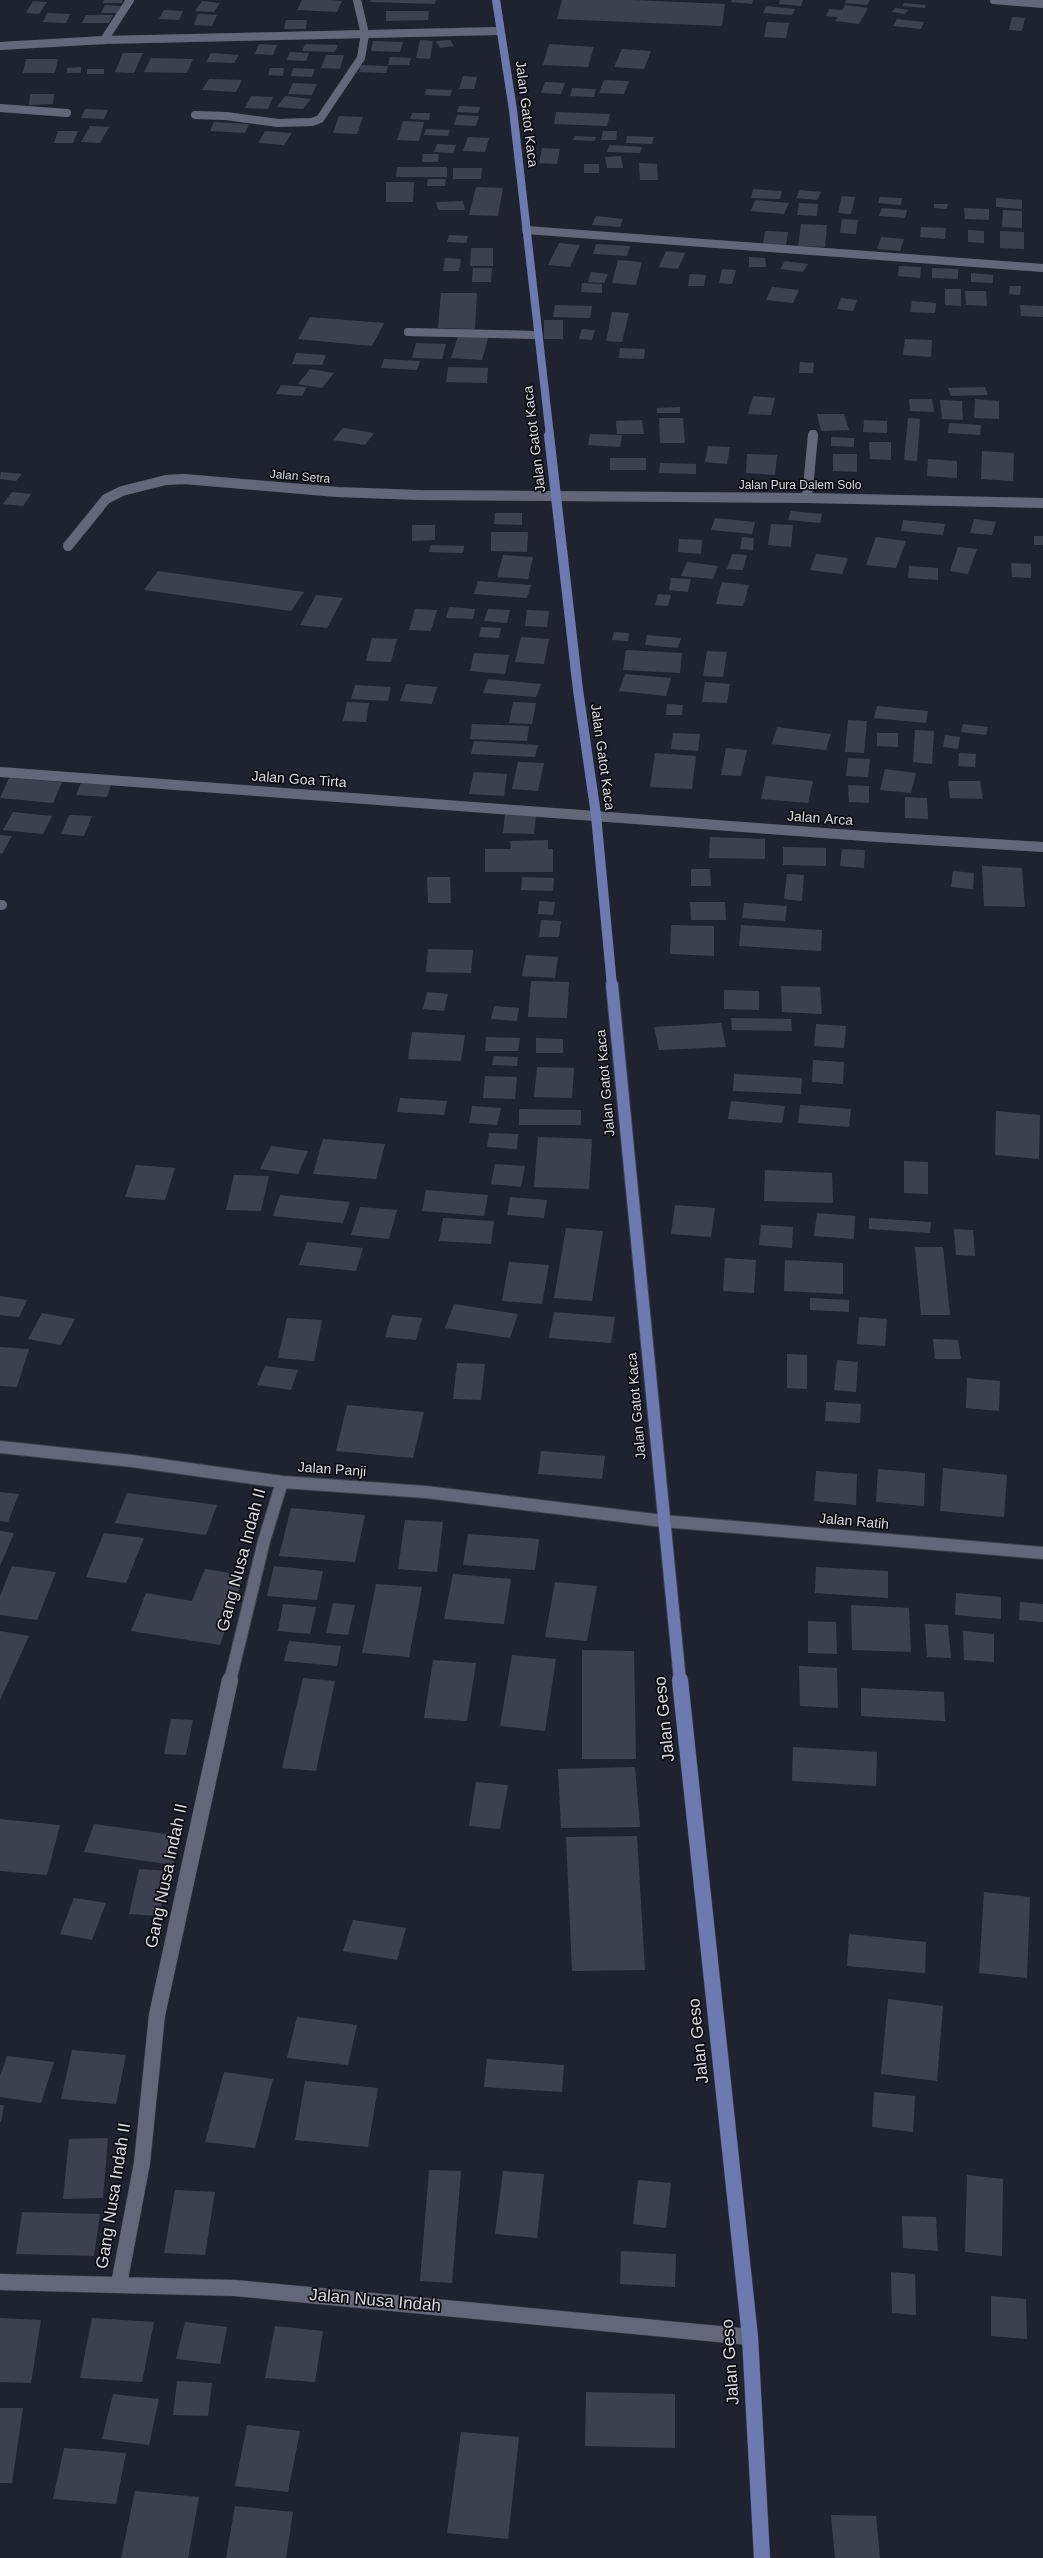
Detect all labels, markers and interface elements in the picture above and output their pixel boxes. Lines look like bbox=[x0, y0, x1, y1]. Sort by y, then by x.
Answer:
street label: Jalan Gatot Kaca bbox=[511, 60, 541, 168]
street label: Jalan Gatot Kaca bbox=[520, 385, 550, 493]
street label: Jalan Setra bbox=[269, 467, 331, 487]
street label: Jalan Pura Dalem Solo bbox=[739, 479, 861, 493]
street label: Jalan Gatot Kaca bbox=[586, 703, 618, 811]
street label: Jalan Goa Tirta bbox=[251, 768, 347, 792]
street label: Jalan Arca bbox=[786, 808, 854, 830]
street label: Jalan Gatot Kaca bbox=[593, 1029, 619, 1137]
street label: Jalan Gatot Kaca bbox=[624, 1352, 650, 1460]
street label: Jalan Panji bbox=[297, 1459, 367, 1481]
street label: Gang Nusa Indah II bbox=[213, 1486, 271, 1634]
street label: Jalan Ratih bbox=[818, 1511, 890, 1533]
street label: Jalan Geso bbox=[650, 1675, 680, 1763]
street label: Gang Nusa Indah II bbox=[142, 1802, 192, 1950]
street label: Jalan Geso bbox=[684, 1997, 714, 2085]
street label: Gang Nusa Indah II bbox=[92, 2122, 136, 2270]
street label: Jalan Nusa Indah bbox=[308, 2285, 442, 2317]
street label: Jalan Geso bbox=[718, 2318, 744, 2406]

